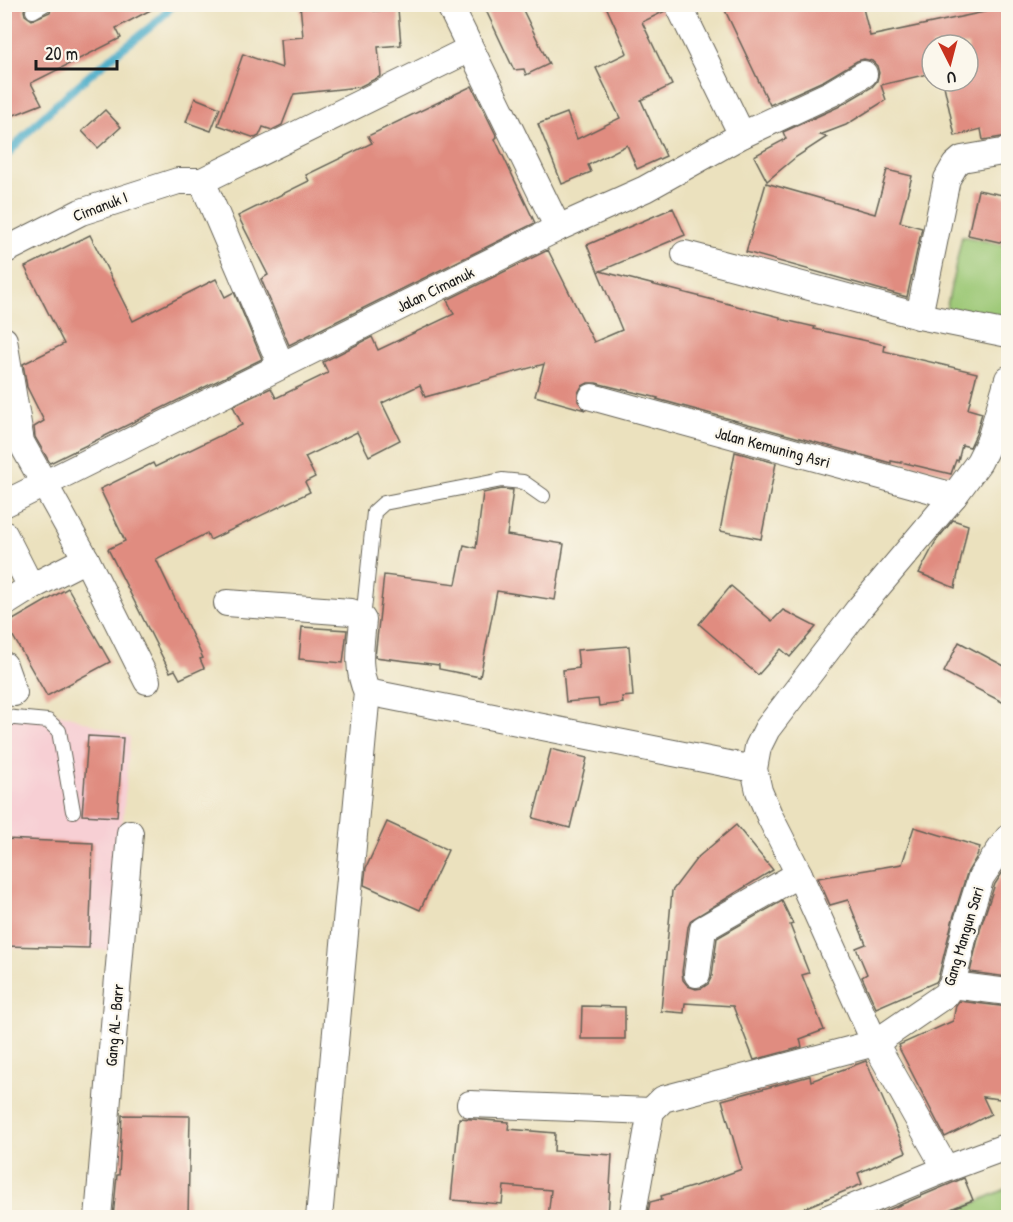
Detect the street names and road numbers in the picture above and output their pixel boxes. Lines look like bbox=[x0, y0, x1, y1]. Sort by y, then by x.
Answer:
street label: Cimanuk I bbox=[69, 185, 131, 227]
street label: Jalan Cimanuk bbox=[393, 261, 478, 317]
street label: Jalan Kemuning Asri bbox=[713, 421, 833, 473]
street label: Gang Mangun Sari bbox=[937, 884, 989, 988]
street label: Gang AL- Barr bbox=[99, 983, 129, 1067]

